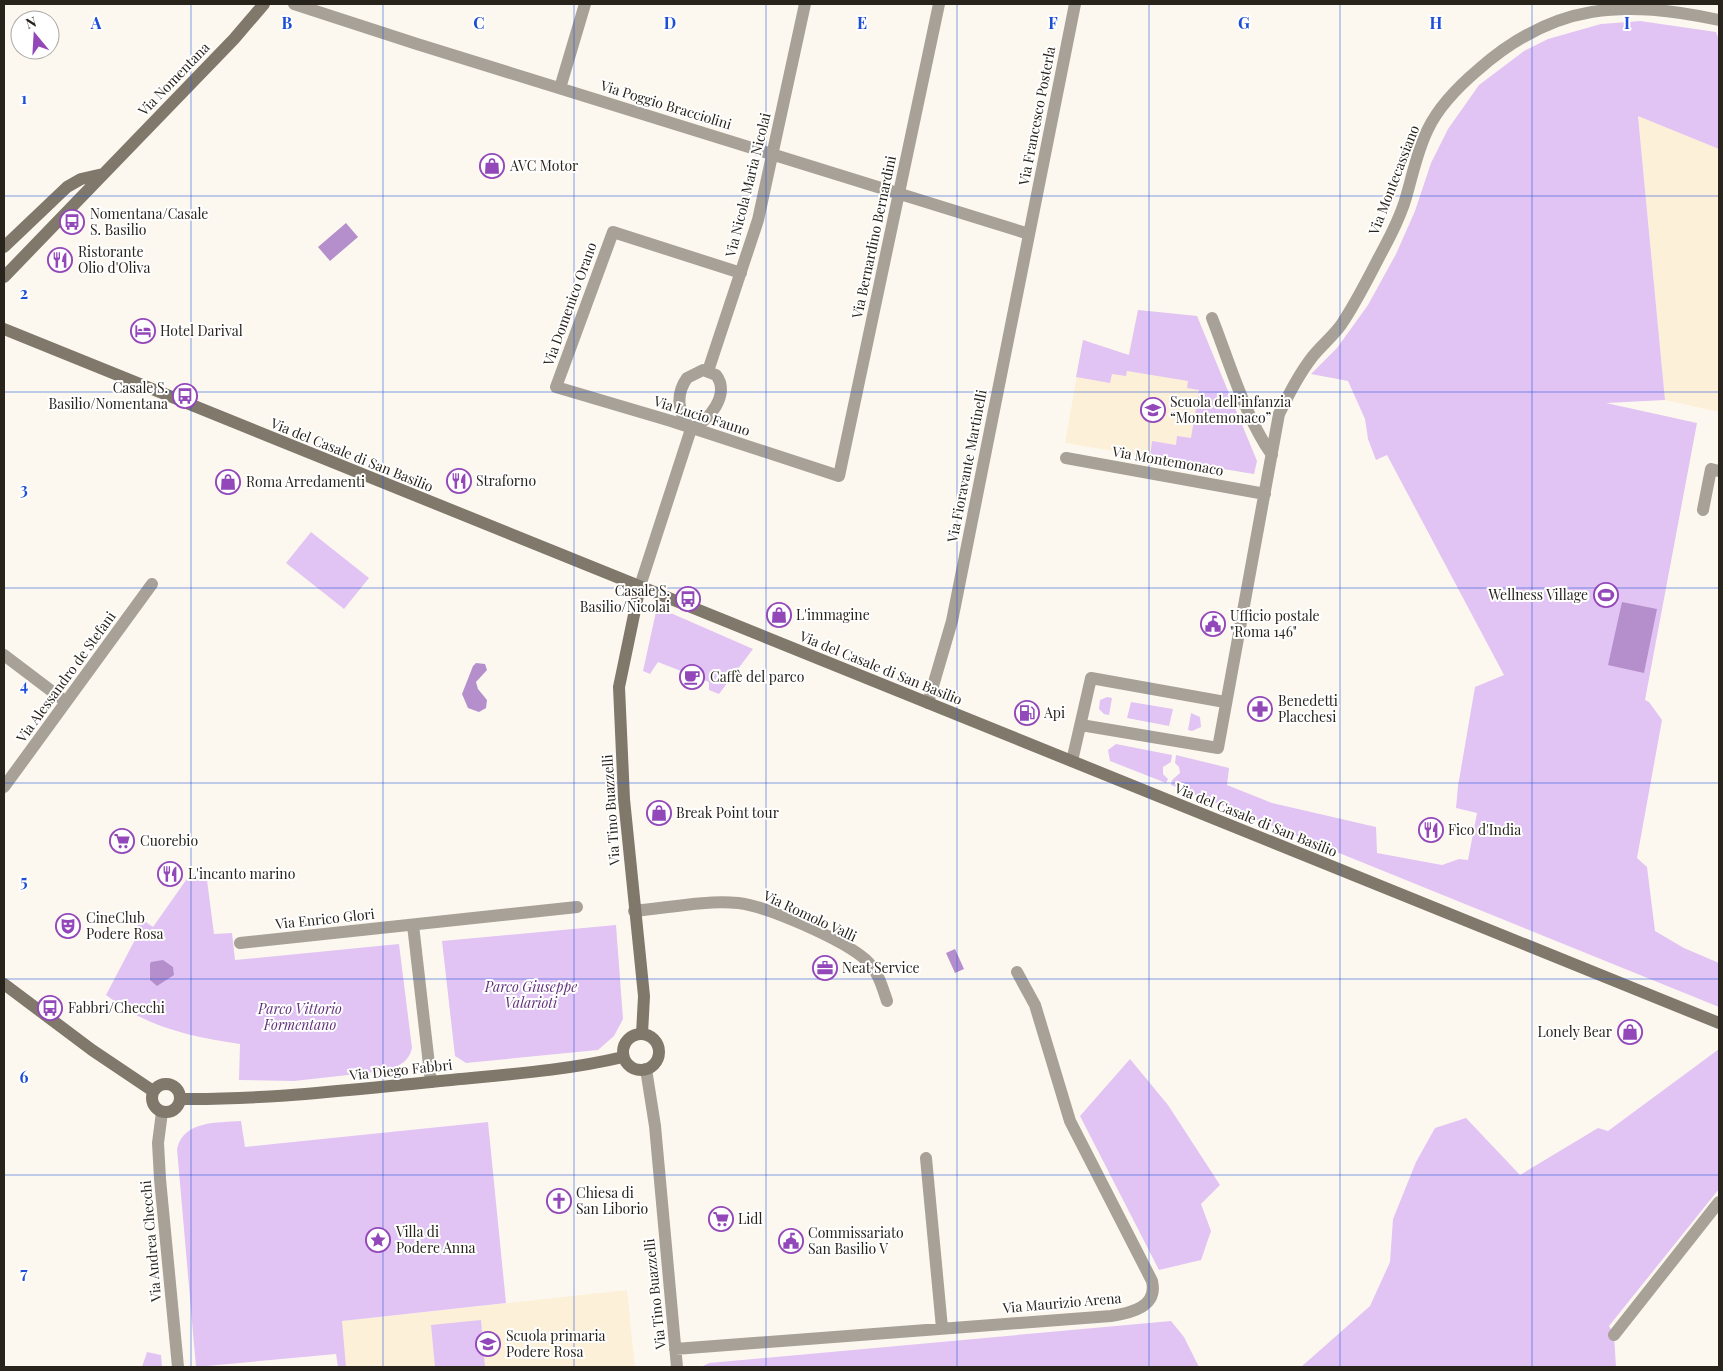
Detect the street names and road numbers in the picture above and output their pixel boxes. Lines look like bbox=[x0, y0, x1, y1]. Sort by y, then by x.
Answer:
street label: Via Nomentana bbox=[133, 38, 214, 120]
street label: Via Francesco Posterla bbox=[1014, 45, 1059, 188]
street label: Via Poggio Bracciolini bbox=[597, 75, 734, 134]
street label: Via Nicola Maria Nicolai bbox=[720, 111, 775, 260]
street label: Via Montecassiano bbox=[1363, 122, 1423, 238]
street label: Via Bernardino Bernardini bbox=[847, 154, 900, 321]
street label: Via Domenico Orano bbox=[538, 239, 601, 369]
street label: Via Fioravante Martinelli bbox=[942, 388, 991, 545]
street label: Via Lucio Fauno bbox=[651, 391, 753, 440]
street label: Via del Casale di San Basilio bbox=[267, 413, 437, 496]
street label: Via Montemonaco bbox=[1110, 441, 1226, 480]
street label: Via Alessandro de Stefani bbox=[11, 607, 120, 747]
street label: Via del Casale di San Basilio bbox=[796, 626, 966, 709]
street label: Via Tino Buazzelli bbox=[597, 754, 624, 867]
street label: Via del Casale di San Basilio bbox=[1171, 778, 1341, 861]
street label: Via Romolo Valli bbox=[759, 885, 860, 946]
street label: Via Enrico Glori bbox=[273, 904, 375, 933]
street label: Via Diego Fabbri bbox=[348, 1055, 453, 1084]
street label: Via Andrea Checchi bbox=[136, 1180, 165, 1304]
street label: Via Tino Buazzelli bbox=[639, 1238, 670, 1351]
street label: Via Maurizio Arena bbox=[1001, 1288, 1122, 1317]

